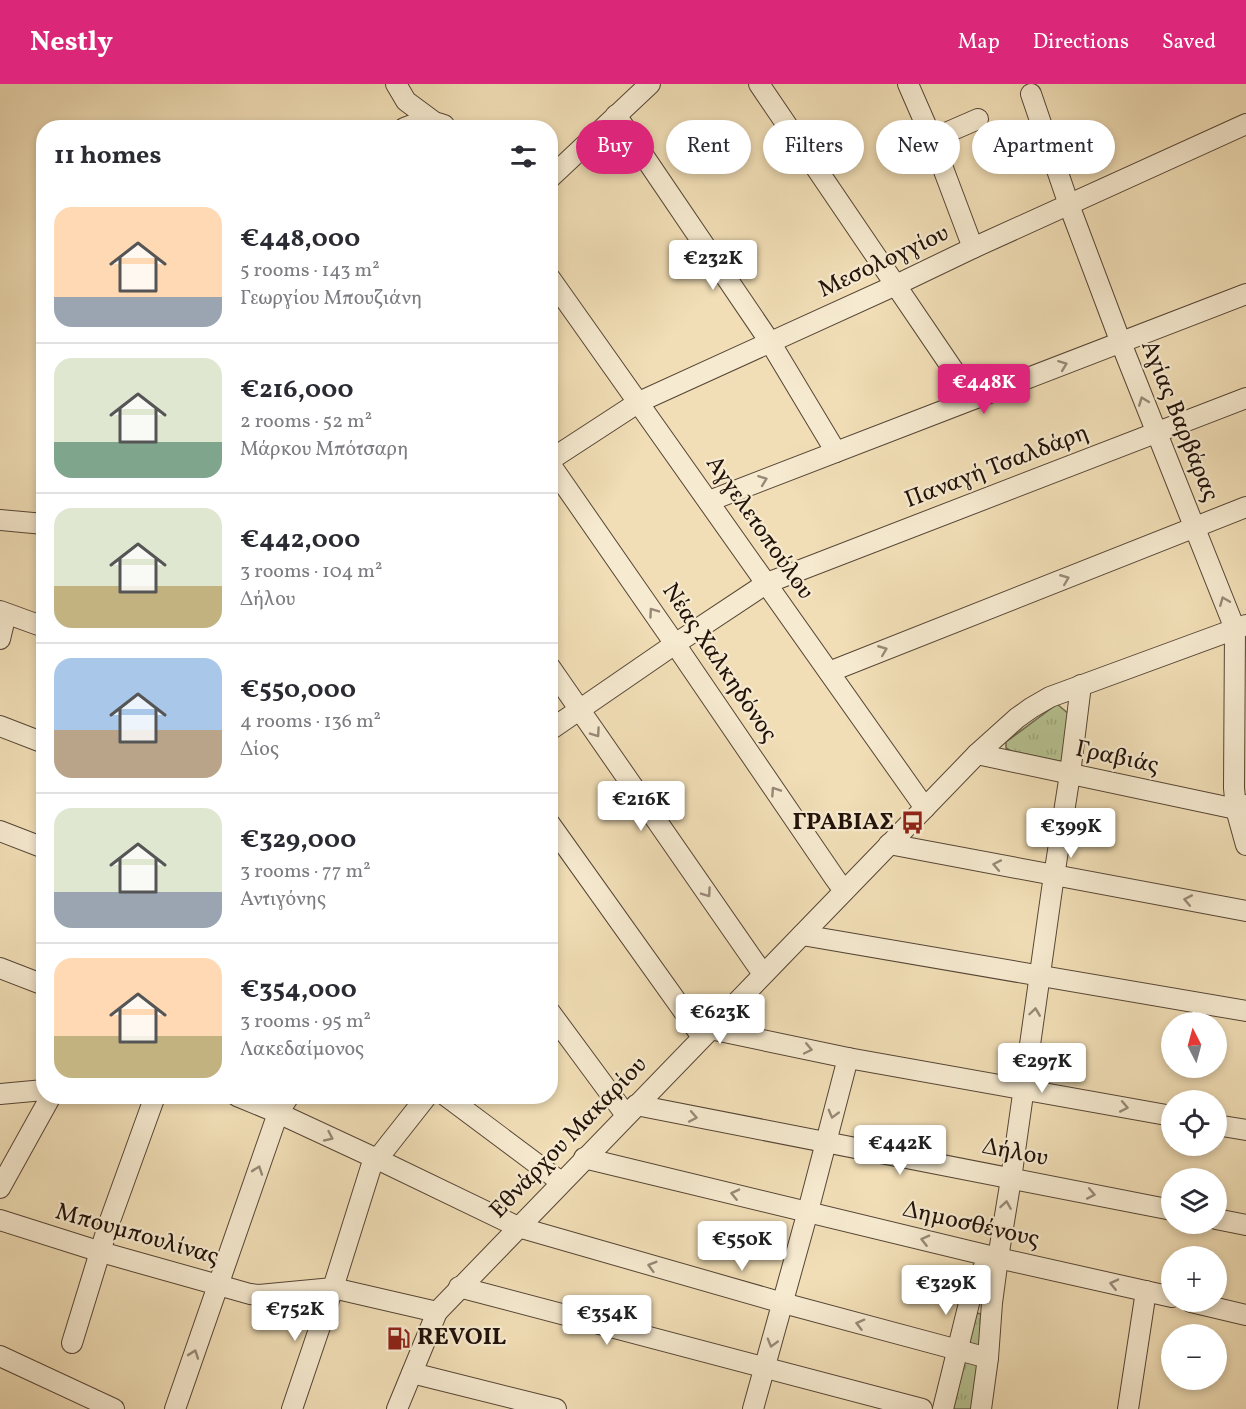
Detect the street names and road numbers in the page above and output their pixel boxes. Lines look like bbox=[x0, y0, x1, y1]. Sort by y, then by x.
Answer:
street label: Μεσολογγίου bbox=[813, 217, 955, 307]
street label: Αγίας Βαρβάρας bbox=[1131, 335, 1227, 507]
street label: Παναγή Τσαλδάρη bbox=[900, 416, 1094, 518]
street label: Αγγελετοπούλου bbox=[697, 449, 821, 607]
street label: Νέας Χαλκηδόνος bbox=[653, 577, 785, 749]
street label: Γραβιάς bbox=[1072, 733, 1162, 783]
street label: Εθνάρχου Μακαρίου bbox=[482, 1049, 656, 1227]
street label: Δήλου bbox=[979, 1130, 1051, 1176]
street label: Δημοσθένους bbox=[899, 1193, 1043, 1257]
street label: Μπουμπουλίνας bbox=[51, 1195, 223, 1275]

